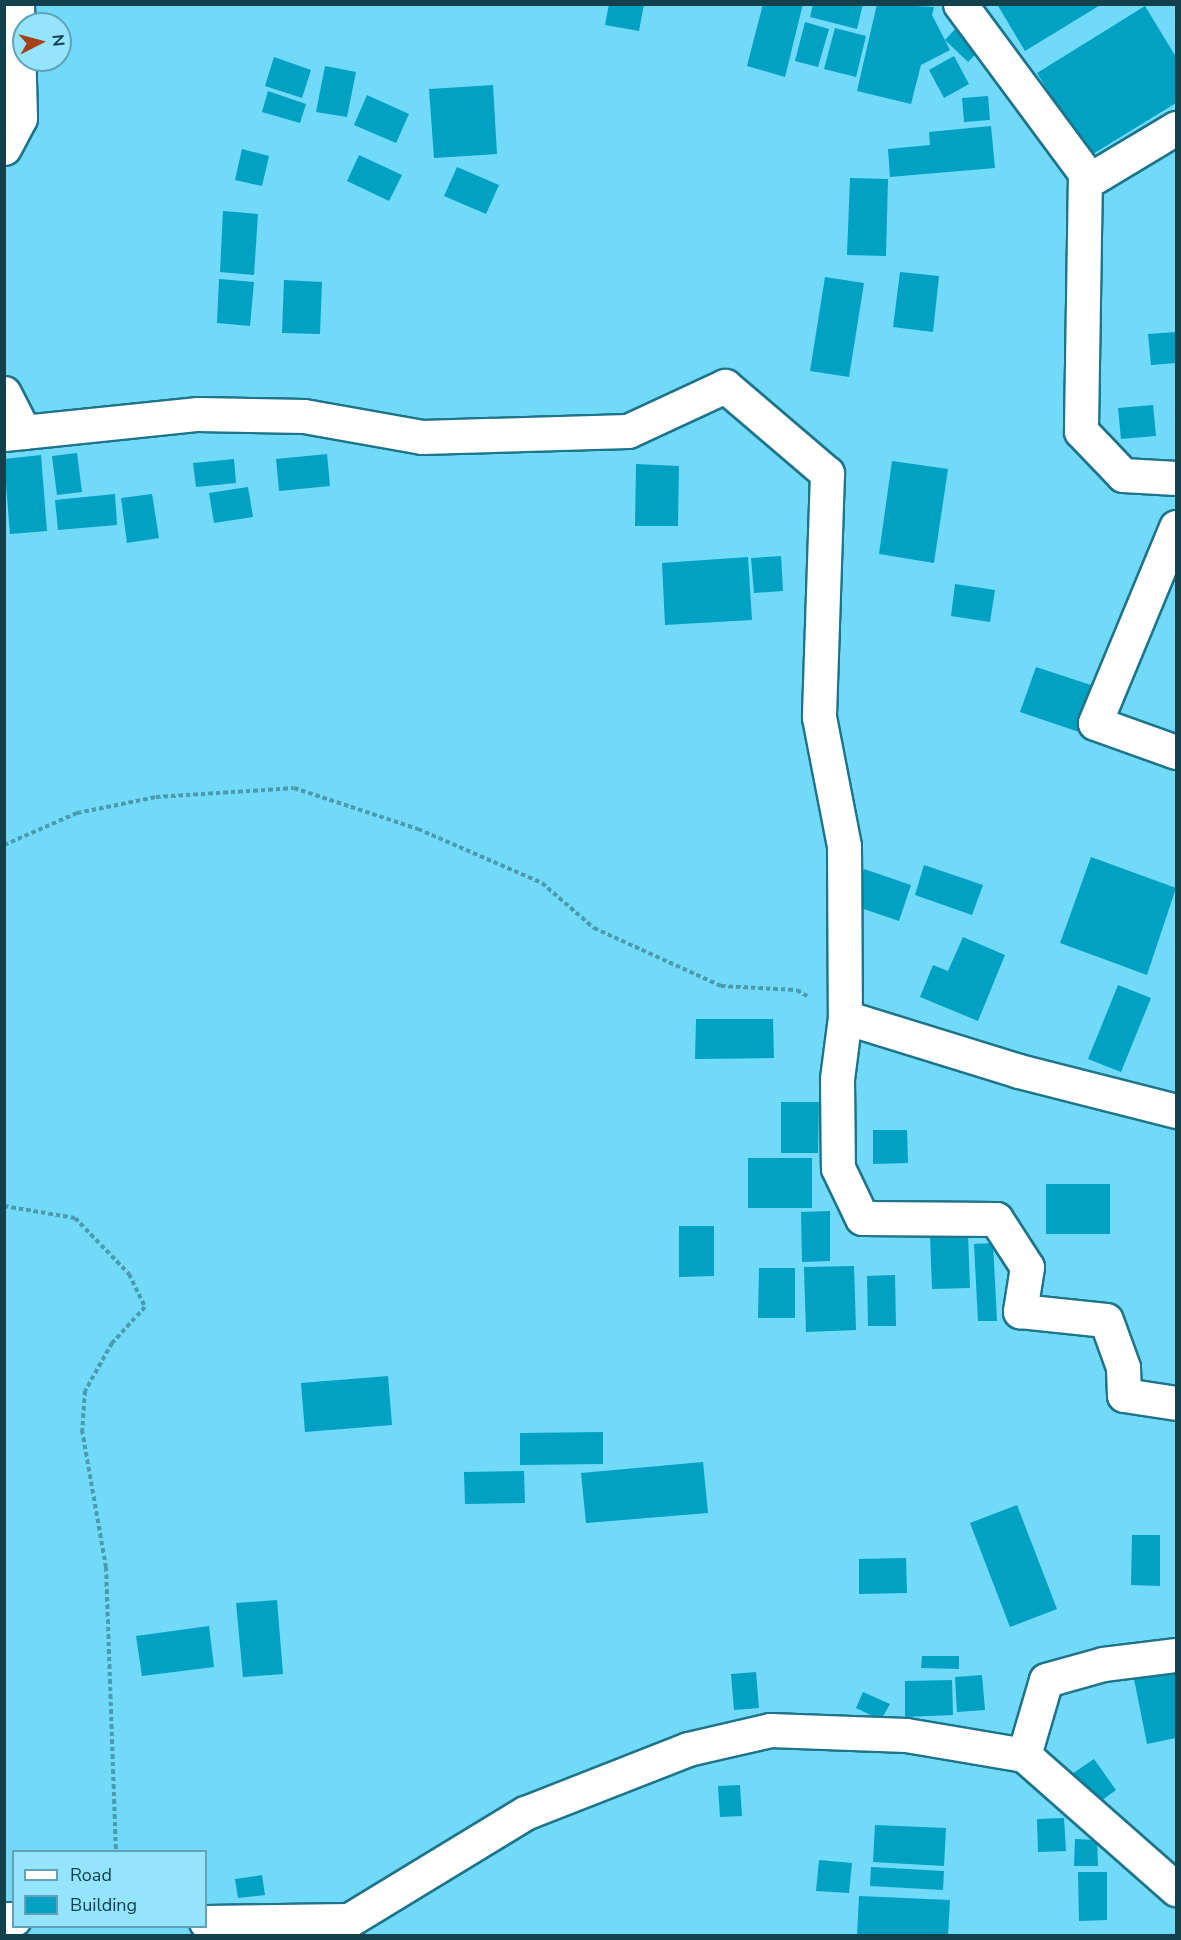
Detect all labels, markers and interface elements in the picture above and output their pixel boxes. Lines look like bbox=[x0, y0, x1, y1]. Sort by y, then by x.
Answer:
north arrow bbox=[12, 12, 72, 72]
text: N bbox=[46, 33, 69, 47]
legend bbox=[12, 1850, 207, 1928]
text: Road bbox=[70, 1863, 112, 1887]
text: Building bbox=[70, 1893, 137, 1917]

